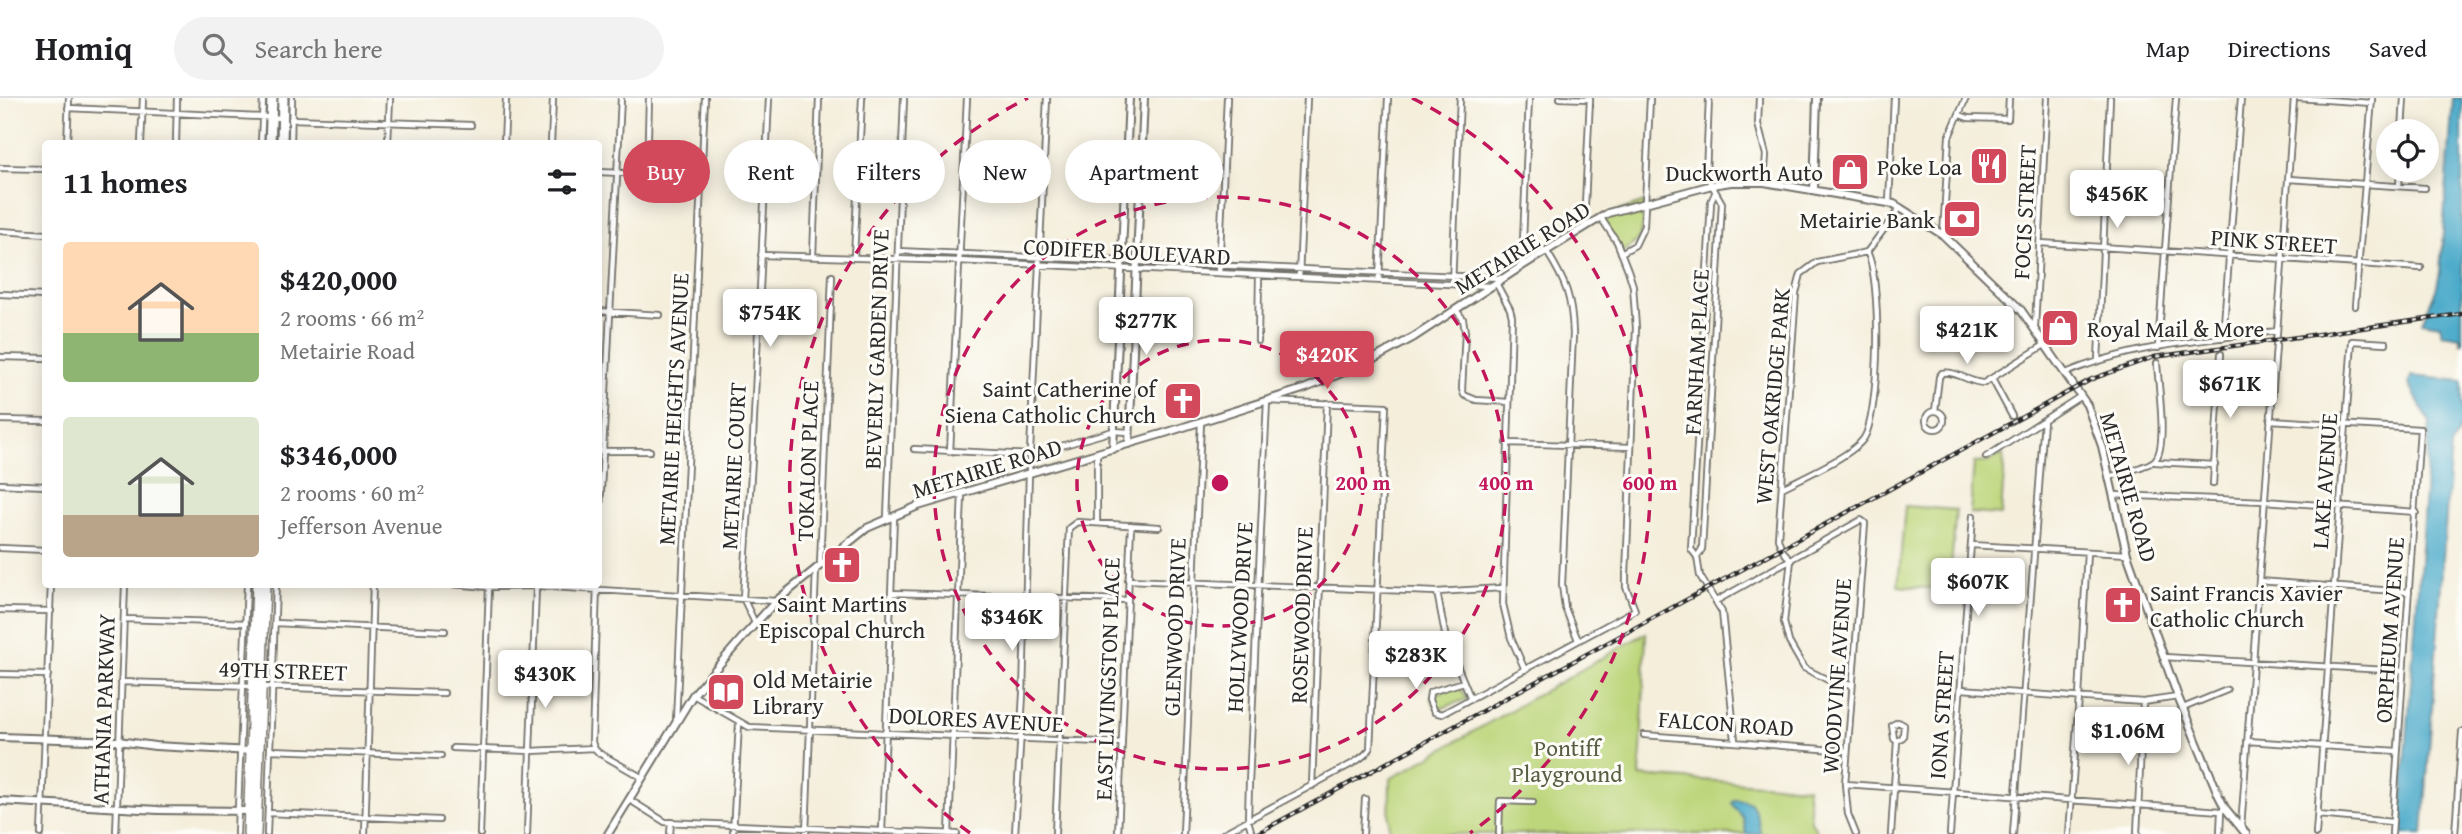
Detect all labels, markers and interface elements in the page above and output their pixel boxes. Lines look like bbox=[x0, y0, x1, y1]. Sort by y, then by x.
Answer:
search box bbox=[174, 17, 664, 80]
text: Homiq bbox=[35, 24, 132, 72]
icon: search bbox=[198, 29, 236, 67]
text: Search here bbox=[254, 29, 383, 68]
text: Map bbox=[2146, 31, 2190, 66]
text: Directions bbox=[2228, 31, 2331, 66]
text: Saved bbox=[2369, 31, 2427, 66]
map controls bbox=[2376, 119, 2439, 182]
button: locate bbox=[2376, 119, 2439, 182]
chip: Buy bbox=[623, 140, 710, 203]
chip: Rent bbox=[724, 140, 819, 203]
chip: Filters bbox=[833, 140, 945, 203]
chip: New bbox=[959, 140, 1051, 203]
chip: Apartment bbox=[1065, 140, 1223, 203]
street label: FOCIS STREET bbox=[2004, 144, 2044, 280]
restaurant icon: Poke Loa bbox=[1968, 145, 2010, 187]
place label: Poke Loa bbox=[1877, 150, 1962, 183]
shop icon: Duckworth Auto bbox=[1829, 151, 1871, 193]
place label: Duckworth Auto bbox=[1666, 156, 1823, 189]
text: 11 homes bbox=[63, 160, 188, 204]
icon: filters bbox=[543, 163, 581, 201]
pin: $456K bbox=[2068, 170, 2166, 230]
text: $456K bbox=[2086, 176, 2148, 209]
street label: METAIRIE ROAD bbox=[1448, 192, 1596, 302]
bank icon: Metairie Bank bbox=[1941, 198, 1983, 240]
place label: Metairie Bank bbox=[1800, 203, 1935, 236]
street label: PINK STREET bbox=[2210, 220, 2338, 262]
street label: BEVERLY GARDEN DRIVE bbox=[855, 228, 897, 470]
street label: CODIFER BOULEVARD bbox=[1022, 229, 1232, 273]
text: $420,000 bbox=[280, 257, 397, 301]
street label: FARNHAM PLACE bbox=[1675, 268, 1717, 436]
icon: home bbox=[119, 270, 203, 354]
street label: METAIRIE HEIGHTS AVENUE bbox=[649, 272, 697, 546]
street label: WEST OAKRIDGE PARK bbox=[1746, 286, 1798, 506]
pin: $754K bbox=[721, 289, 819, 349]
text: $754K bbox=[739, 295, 801, 328]
pin: $277K bbox=[1097, 298, 1195, 357]
text: 2 rooms · 66 m² bbox=[280, 301, 424, 334]
text: $277K bbox=[1115, 303, 1177, 336]
pin: $421K bbox=[1918, 306, 2016, 366]
shop icon: Royal Mail & More bbox=[2039, 307, 2081, 349]
text: $421K bbox=[1936, 312, 1998, 345]
place label: Royal Mail & More bbox=[2087, 312, 2264, 345]
pin: $420K bbox=[1278, 331, 1376, 391]
text: Metairie Road bbox=[280, 334, 415, 367]
text: $420K bbox=[1296, 337, 1358, 370]
pin: $671K bbox=[2181, 360, 2279, 420]
text: $671K bbox=[2199, 366, 2261, 399]
place label: Saint Catherine of Siena Catholic Church bbox=[945, 372, 1159, 431]
street label: TOKALON PLACE bbox=[788, 380, 826, 542]
church icon: Saint Catherine of Siena Catholic Church bbox=[1162, 380, 1204, 422]
street label: METAIRIE COURT bbox=[712, 381, 754, 550]
street label: METAIRIE ROAD bbox=[2092, 408, 2166, 566]
street label: LAKE AVENUE bbox=[2303, 412, 2345, 550]
street label: METAIRIE ROAD bbox=[908, 430, 1066, 506]
text: $346,000 bbox=[280, 432, 397, 476]
icon: home bbox=[119, 445, 203, 529]
text: 200 m bbox=[1335, 467, 1391, 498]
text: 400 m bbox=[1478, 467, 1534, 498]
text: 600 m bbox=[1622, 467, 1678, 498]
centre of rings bbox=[1208, 471, 1232, 495]
text: 2 rooms · 60 m² bbox=[280, 476, 424, 509]
text: Jefferson Avenue bbox=[280, 509, 443, 542]
street label: HOLLYWOOD DRIVE bbox=[1218, 521, 1260, 713]
street label: ROSEWOOD DRIVE bbox=[1281, 526, 1321, 704]
street label: ORPHEUM AVENUE bbox=[2366, 536, 2412, 724]
street label: GLENWOOD DRIVE bbox=[1154, 537, 1194, 717]
church icon: Saint Martins Episcopal Church bbox=[821, 544, 863, 586]
street label: EAST LIVINGSTON PLACE bbox=[1086, 557, 1128, 801]
pin: $607K bbox=[1929, 559, 2027, 618]
text: $607K bbox=[1947, 564, 2009, 597]
place label: Saint Francis Xavier Catholic Church bbox=[2150, 576, 2343, 635]
street label: WOODVINE AVENUE bbox=[1813, 577, 1859, 775]
church icon: Saint Francis Xavier Catholic Church bbox=[2102, 584, 2144, 626]
place label: Saint Martins Episcopal Church bbox=[759, 587, 925, 646]
pin: $346K bbox=[963, 594, 1061, 653]
text: $346K bbox=[981, 599, 1043, 632]
street label: ATHANIA PARKWAY bbox=[83, 613, 123, 805]
pin: $283K bbox=[1367, 632, 1465, 691]
text: $283K bbox=[1385, 637, 1447, 670]
pin: $430K bbox=[496, 650, 594, 710]
street label: IONA STREET bbox=[1920, 650, 1962, 780]
street label: 49TH STREET bbox=[218, 651, 348, 689]
text: $430K bbox=[514, 656, 576, 689]
place label: Old Metairie Library bbox=[753, 663, 873, 722]
library icon: Old Metairie Library bbox=[705, 671, 747, 713]
street label: DOLORES AVENUE bbox=[888, 698, 1064, 740]
street label: FALCON ROAD bbox=[1657, 702, 1795, 744]
pin: $1.06M bbox=[2071, 708, 2185, 767]
text: $1.06M bbox=[2091, 713, 2165, 746]
park label: Pontiff Playground bbox=[1511, 731, 1623, 790]

